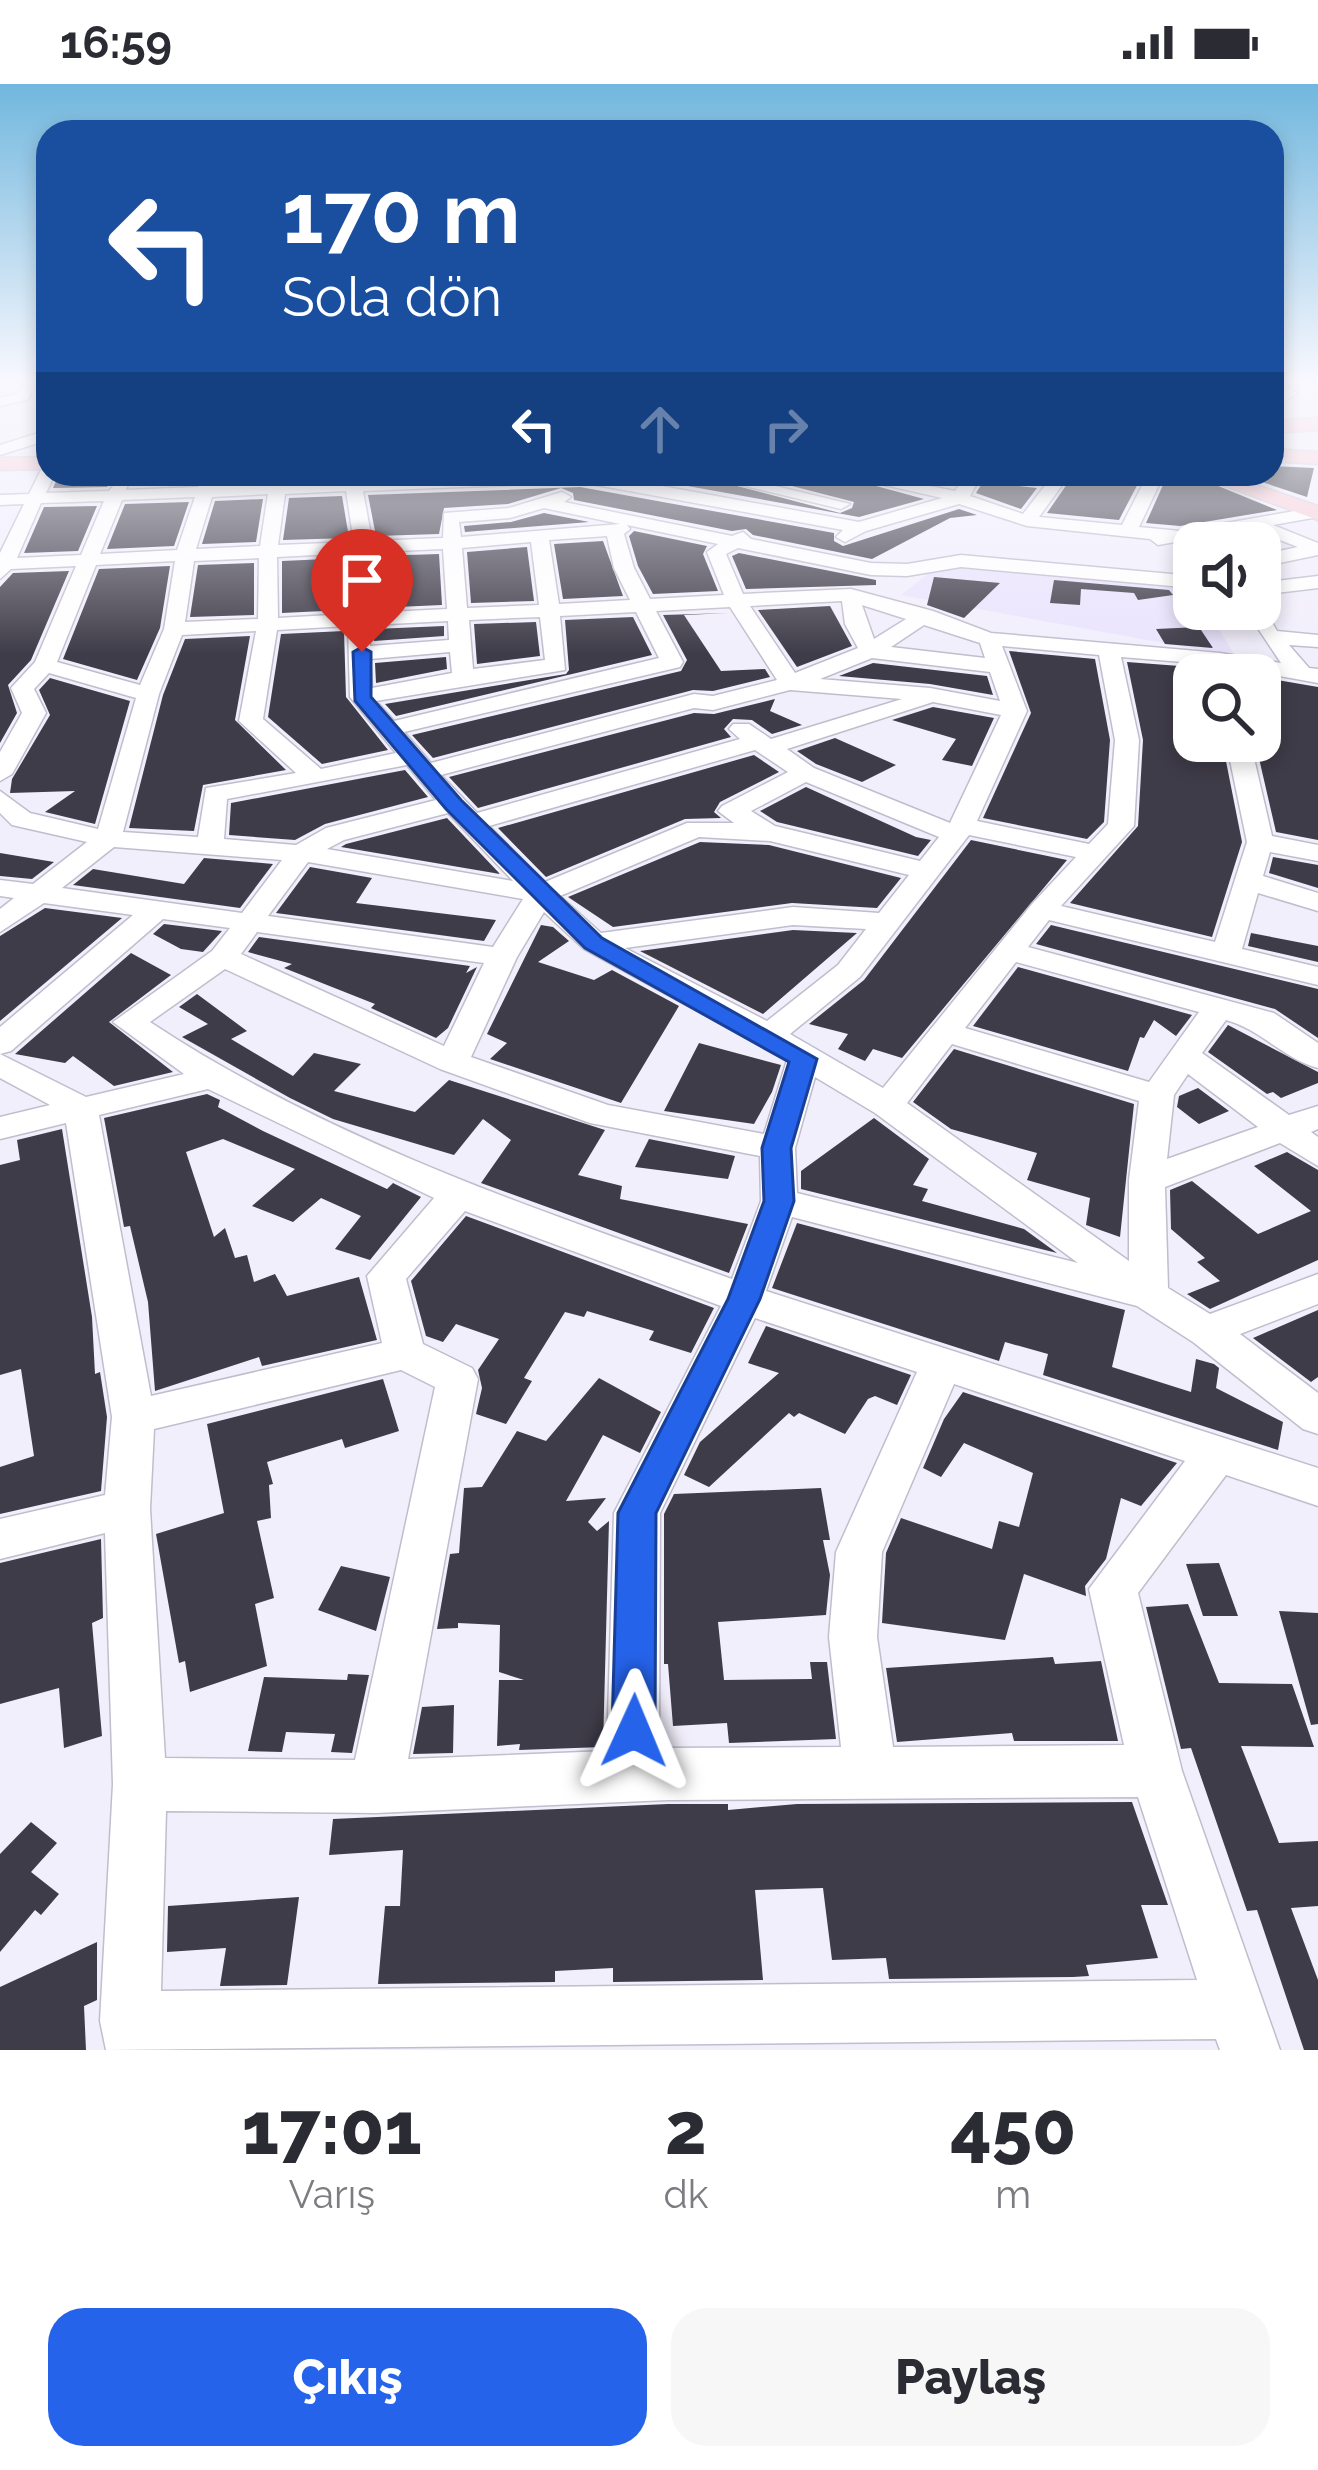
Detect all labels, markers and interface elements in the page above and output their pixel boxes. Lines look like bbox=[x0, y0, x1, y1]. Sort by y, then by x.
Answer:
text: 16:59 bbox=[60, 16, 172, 69]
text: 170 m bbox=[282, 164, 521, 263]
icon: left bbox=[84, 168, 240, 324]
text: Sola dön bbox=[282, 265, 502, 329]
icon: left bbox=[501, 396, 567, 462]
icon: ahead bbox=[627, 396, 693, 462]
icon: right bbox=[753, 396, 819, 462]
map controls bbox=[1173, 522, 1281, 762]
button: sound bbox=[1173, 522, 1281, 630]
pin bbox=[311, 529, 413, 652]
icon: arrive bbox=[329, 547, 395, 613]
button: search bbox=[1173, 654, 1281, 762]
position arrow bbox=[571, 1668, 697, 1794]
text: 17:01 bbox=[242, 2086, 422, 2171]
text: 2 bbox=[665, 2086, 707, 2171]
text: 450 bbox=[950, 2086, 1076, 2171]
text: Varış bbox=[288, 2171, 375, 2217]
text: dk bbox=[664, 2171, 708, 2217]
text: m bbox=[995, 2171, 1031, 2217]
button: Çıkış bbox=[48, 2308, 647, 2446]
button: Paylaş bbox=[671, 2308, 1270, 2446]

